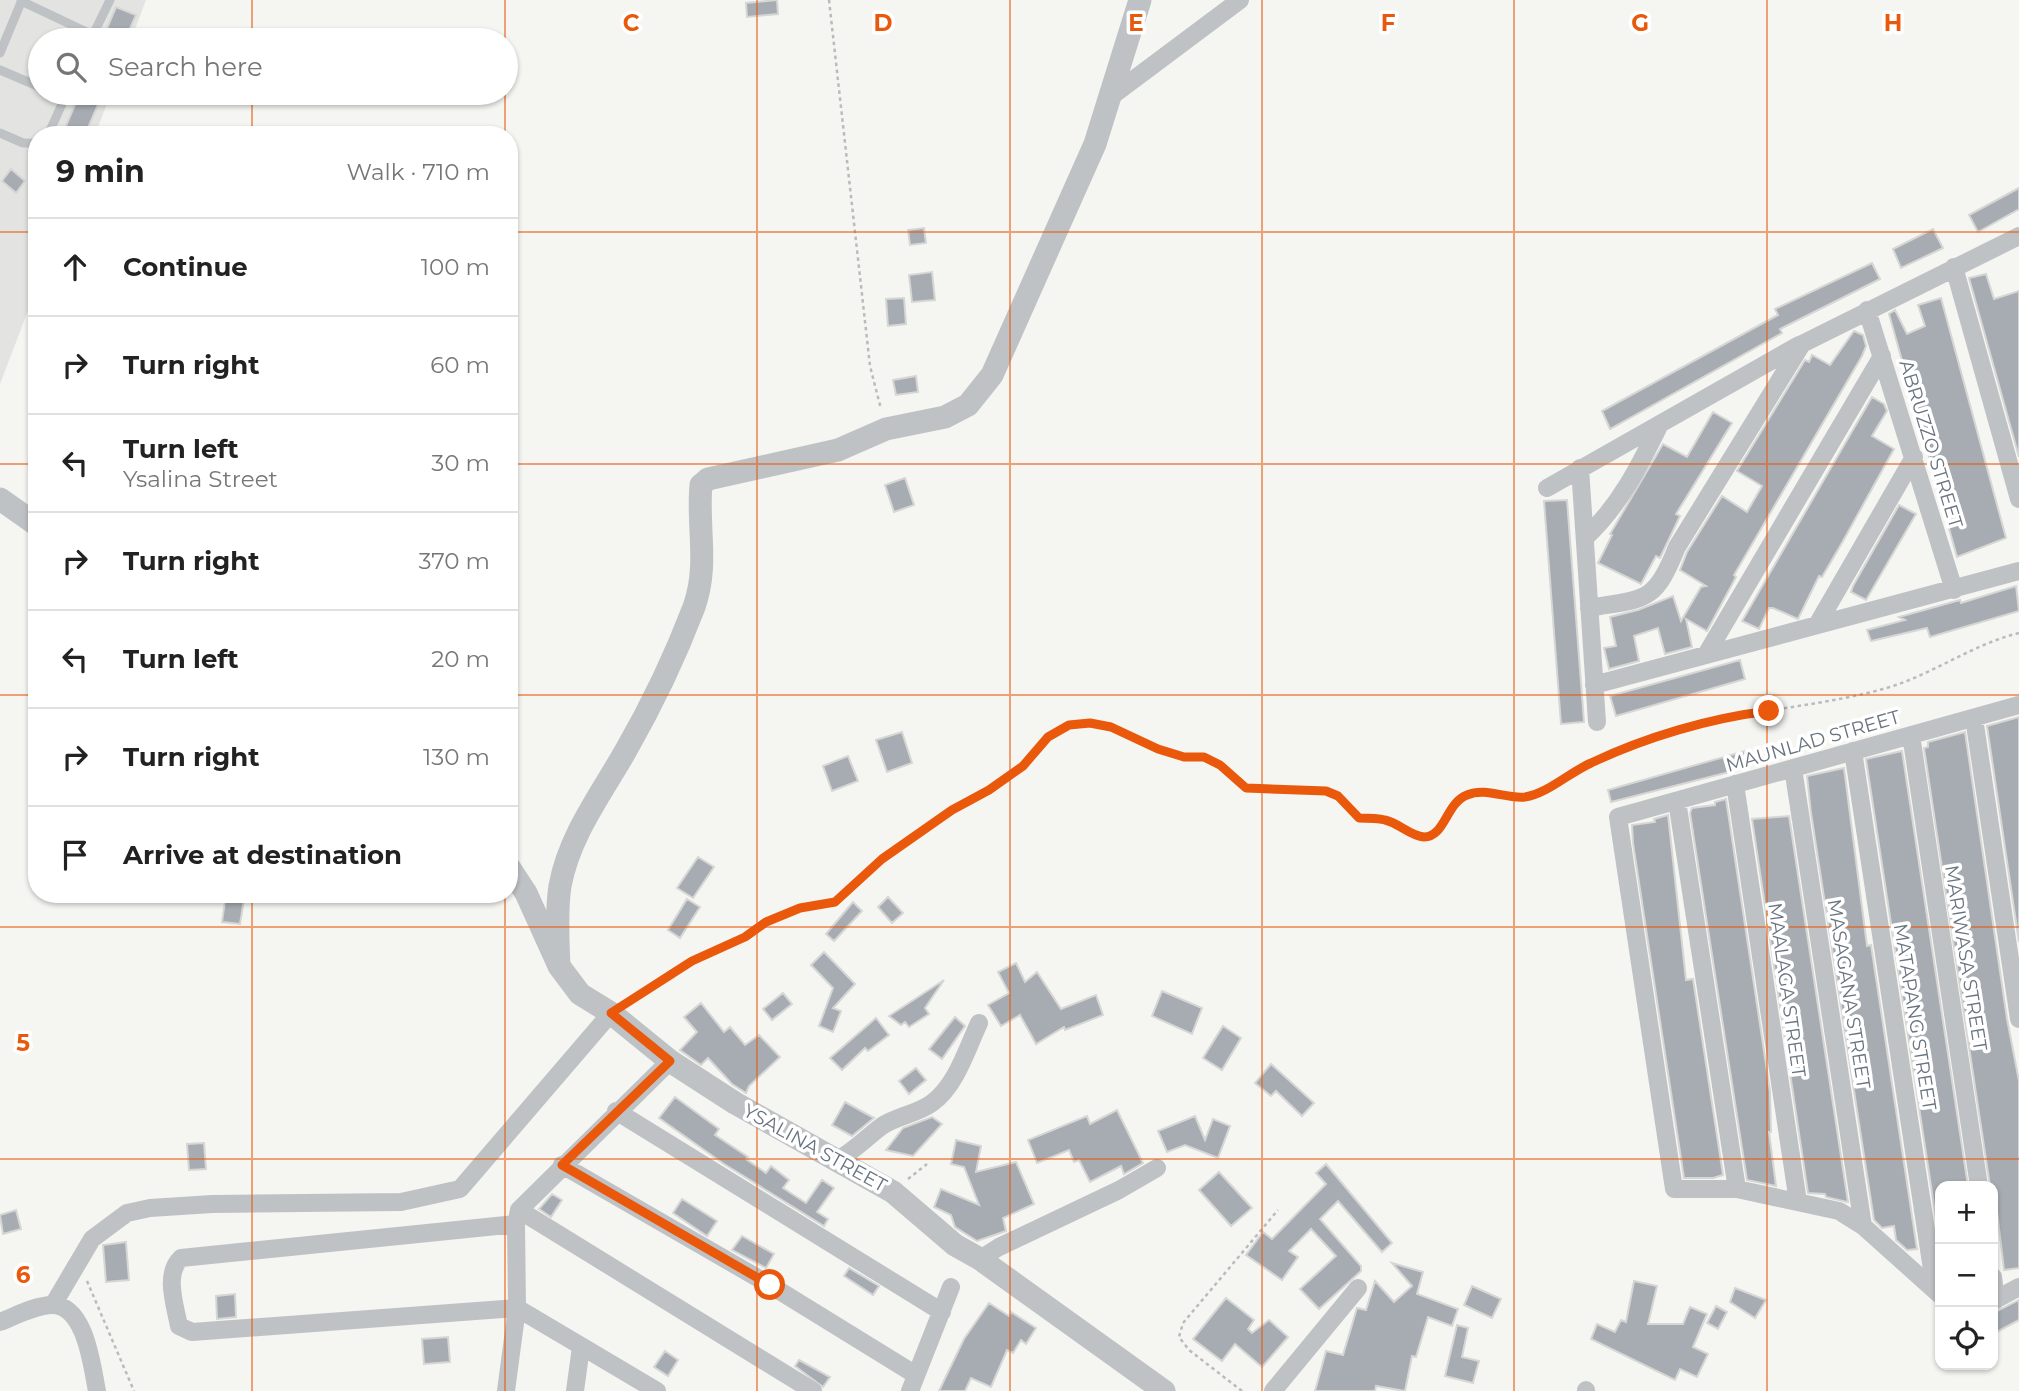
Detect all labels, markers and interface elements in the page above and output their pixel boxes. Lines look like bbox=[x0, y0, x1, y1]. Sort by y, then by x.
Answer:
text: C bbox=[623, 9, 640, 37]
text: D bbox=[874, 9, 893, 37]
text: E bbox=[1128, 9, 1144, 37]
text: F bbox=[1381, 9, 1396, 37]
text: G bbox=[1631, 9, 1649, 37]
text: H bbox=[1884, 9, 1902, 37]
search box bbox=[28, 28, 518, 105]
icon: search bbox=[52, 48, 90, 86]
text: Search here bbox=[108, 51, 263, 83]
text: 9 min bbox=[56, 153, 145, 190]
text: Walk · 710 m bbox=[347, 158, 490, 186]
icon: ahead bbox=[56, 248, 94, 286]
text: Continue bbox=[123, 251, 248, 283]
text: 100 m bbox=[421, 253, 490, 281]
icon: right bbox=[56, 346, 94, 384]
text: Turn right bbox=[123, 349, 259, 381]
text: 60 m bbox=[430, 351, 490, 379]
street label: ABRUZZO STREET bbox=[1894, 357, 1968, 531]
text: Turn left bbox=[123, 433, 239, 465]
icon: left bbox=[56, 444, 94, 482]
text: 30 m bbox=[431, 449, 490, 477]
text: Ysalina Street bbox=[123, 465, 278, 493]
icon: right bbox=[56, 542, 94, 580]
text: Turn right bbox=[123, 545, 259, 577]
text: 370 m bbox=[419, 547, 490, 575]
icon: left bbox=[56, 640, 94, 678]
text: Turn left bbox=[123, 643, 239, 675]
text: 20 m bbox=[431, 645, 490, 673]
route end bbox=[1753, 695, 1784, 726]
street label: MAUNLAD STREET bbox=[1723, 705, 1903, 777]
icon: right bbox=[56, 738, 94, 776]
text: Turn right bbox=[123, 741, 259, 773]
text: 130 m bbox=[423, 743, 490, 771]
icon: arrive bbox=[56, 836, 94, 874]
text: Arrive at destination bbox=[123, 839, 402, 871]
street label: MARIWASA STREET bbox=[1940, 863, 1992, 1053]
street label: MASAGANA STREET bbox=[1823, 898, 1875, 1091]
street label: MAALAGA STREET bbox=[1763, 901, 1811, 1079]
street label: MATAPANG STREET bbox=[1889, 922, 1941, 1112]
text: 5 bbox=[16, 1029, 30, 1057]
street label: YSALINA STREET bbox=[739, 1099, 891, 1197]
map controls bbox=[1935, 1181, 1998, 1370]
button: + bbox=[1935, 1181, 1998, 1244]
button: − bbox=[1935, 1244, 1998, 1307]
text: 6 bbox=[16, 1261, 31, 1289]
route start bbox=[754, 1269, 785, 1300]
button: locate bbox=[1935, 1307, 1998, 1370]

